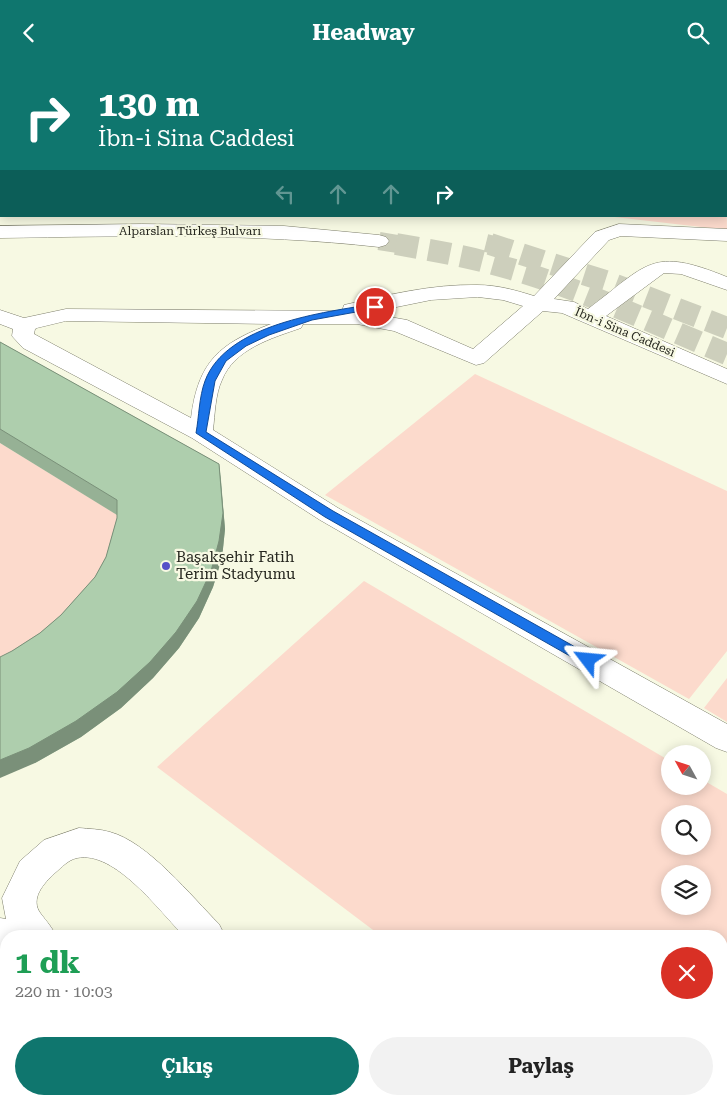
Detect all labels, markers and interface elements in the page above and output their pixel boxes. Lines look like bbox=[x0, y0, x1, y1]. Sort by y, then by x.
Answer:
icon: back bbox=[15, 19, 43, 47]
icon: search bbox=[684, 19, 712, 47]
text: Headway bbox=[312, 20, 415, 45]
text: 130 m bbox=[98, 84, 199, 125]
icon: right bbox=[15, 85, 80, 150]
text: İbn-i Sina Caddesi bbox=[98, 126, 295, 151]
icon: left bbox=[271, 180, 299, 208]
icon: ahead bbox=[324, 180, 352, 208]
icon: ahead bbox=[377, 180, 405, 208]
icon: right bbox=[430, 180, 458, 208]
street label: Alparslan Türkeş Bulvarı bbox=[119, 224, 261, 238]
pin bbox=[354, 286, 396, 328]
icon: arrive bbox=[361, 293, 389, 321]
street label: İbn-i Sina Caddesi bbox=[573, 305, 677, 359]
place label: Başakşehir Fatih Terim Stadyumu bbox=[176, 548, 296, 583]
marker: Başakşehir Fatih Terim Stadyumu bbox=[160, 560, 172, 572]
position arrow bbox=[561, 633, 613, 685]
north arrow bbox=[661, 745, 711, 795]
map controls bbox=[661, 745, 711, 915]
button: search bbox=[661, 805, 711, 855]
button: layers bbox=[661, 865, 711, 915]
text: 1 dk bbox=[15, 945, 80, 980]
button: close bbox=[661, 947, 713, 999]
text: 220 m · 10:03 bbox=[15, 982, 113, 1001]
button: Çıkış bbox=[15, 1037, 359, 1095]
button: Paylaş bbox=[369, 1037, 713, 1095]

